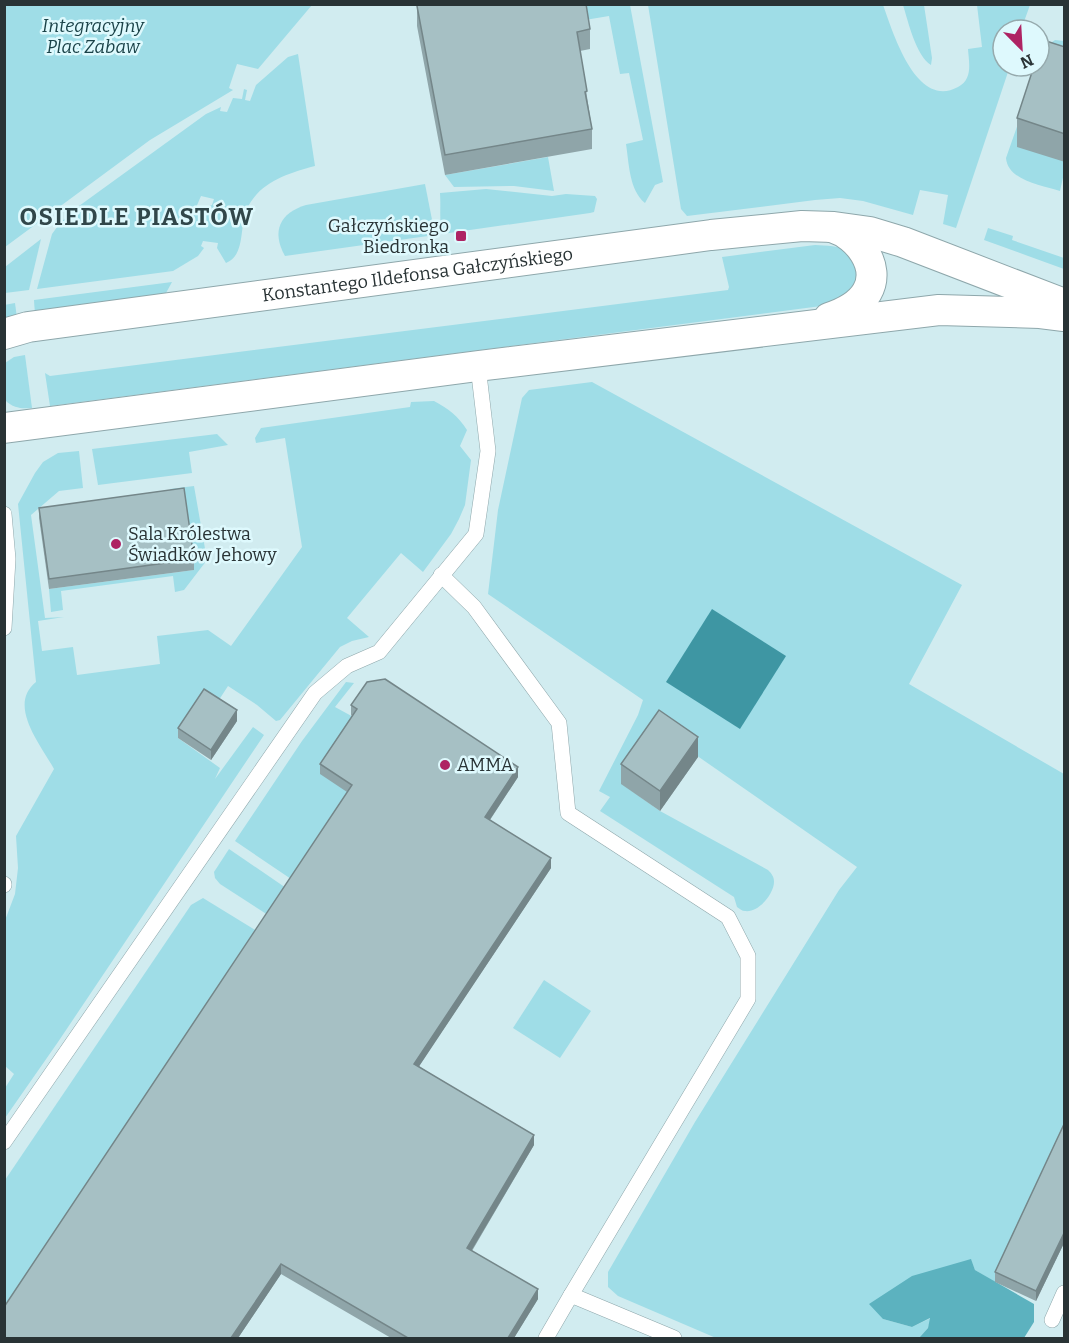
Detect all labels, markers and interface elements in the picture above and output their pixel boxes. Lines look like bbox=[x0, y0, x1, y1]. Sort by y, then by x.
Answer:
park label: Integracyjny Plac Zabaw bbox=[42, 15, 145, 58]
north arrow bbox=[991, 18, 1051, 78]
text: N bbox=[1017, 50, 1036, 72]
district label: OSIEDLE PIASTÓW bbox=[20, 202, 254, 231]
place label: Gałczyńskiego Biedronka bbox=[328, 215, 449, 258]
marker: Gałczyńskiego Biedronka bbox=[454, 229, 468, 243]
street label: Konstantego Ildefonsa Gałczyńskiego bbox=[261, 243, 574, 306]
place label: Sala Królestwa Świadków Jehowy bbox=[128, 523, 277, 566]
marker: Sala Królestwa Świadków Jehowy bbox=[109, 537, 123, 551]
place label: AMMA bbox=[457, 754, 514, 776]
marker: AMMA bbox=[438, 758, 452, 772]

